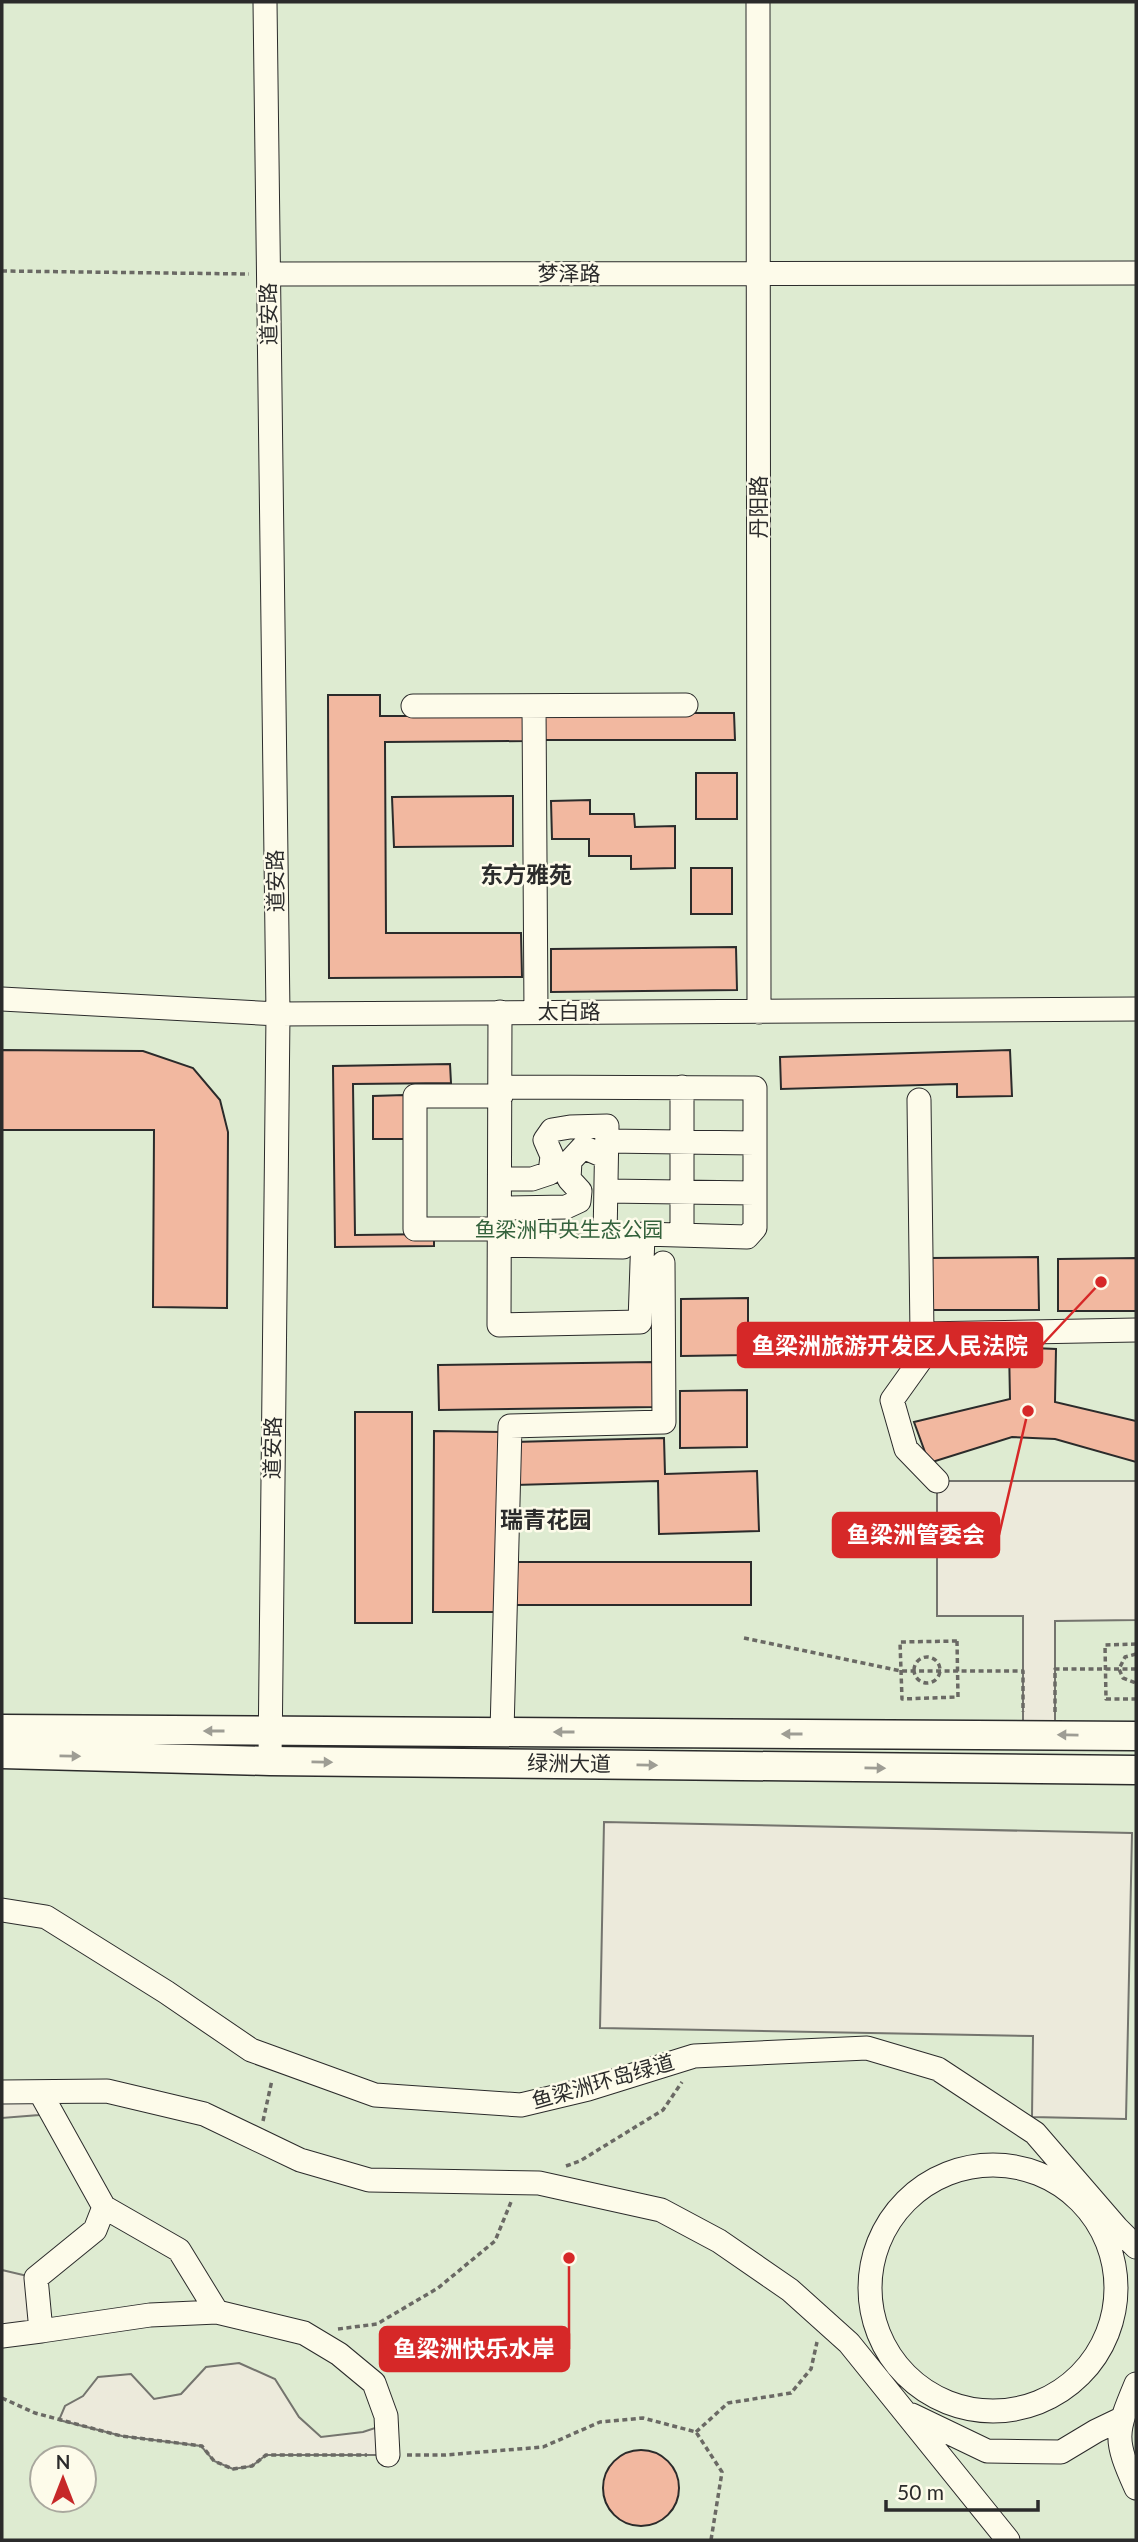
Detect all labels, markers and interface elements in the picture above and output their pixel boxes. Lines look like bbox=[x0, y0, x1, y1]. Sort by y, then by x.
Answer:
street label: 梦泽路 bbox=[538, 260, 601, 285]
street label: 道安路 bbox=[254, 282, 281, 346]
street label: 丹阳路 bbox=[745, 476, 770, 539]
street label: 道安路 bbox=[261, 849, 288, 913]
district label: 东方雅苑 bbox=[480, 860, 572, 888]
street label: 太白路 bbox=[538, 998, 601, 1023]
park label: 鱼梁洲中央生态公园 bbox=[475, 1216, 664, 1241]
callout: 鱼梁洲旅游开发区人民法院 bbox=[738, 1323, 1042, 1367]
text: 鱼梁洲旅游开发区人民法院 bbox=[752, 1331, 1028, 1359]
street label: 道安路 bbox=[258, 1416, 285, 1480]
district label: 瑞青花园 bbox=[500, 1505, 592, 1533]
callout: 鱼梁洲管委会 bbox=[833, 1513, 999, 1557]
text: 鱼梁洲管委会 bbox=[847, 1520, 985, 1548]
one-way arrow bbox=[203, 1725, 225, 1736]
one-way arrow bbox=[553, 1726, 575, 1738]
one-way arrow bbox=[780, 1728, 802, 1740]
one-way arrow bbox=[1057, 1729, 1079, 1741]
street label: 绿洲大道 bbox=[527, 1749, 611, 1776]
one-way arrow bbox=[59, 1750, 81, 1761]
one-way arrow bbox=[311, 1756, 333, 1767]
one-way arrow bbox=[637, 1759, 659, 1771]
one-way arrow bbox=[864, 1762, 886, 1773]
street label: 鱼梁洲环岛绿道 bbox=[528, 2048, 677, 2113]
callout: 鱼梁洲快乐水岸 bbox=[380, 2327, 569, 2371]
text: 鱼梁洲快乐水岸 bbox=[394, 2334, 555, 2362]
north arrow bbox=[28, 2444, 98, 2514]
text: N bbox=[56, 2450, 70, 2473]
scale bar bbox=[886, 2468, 1038, 2512]
text: 50 m bbox=[897, 2479, 944, 2504]

